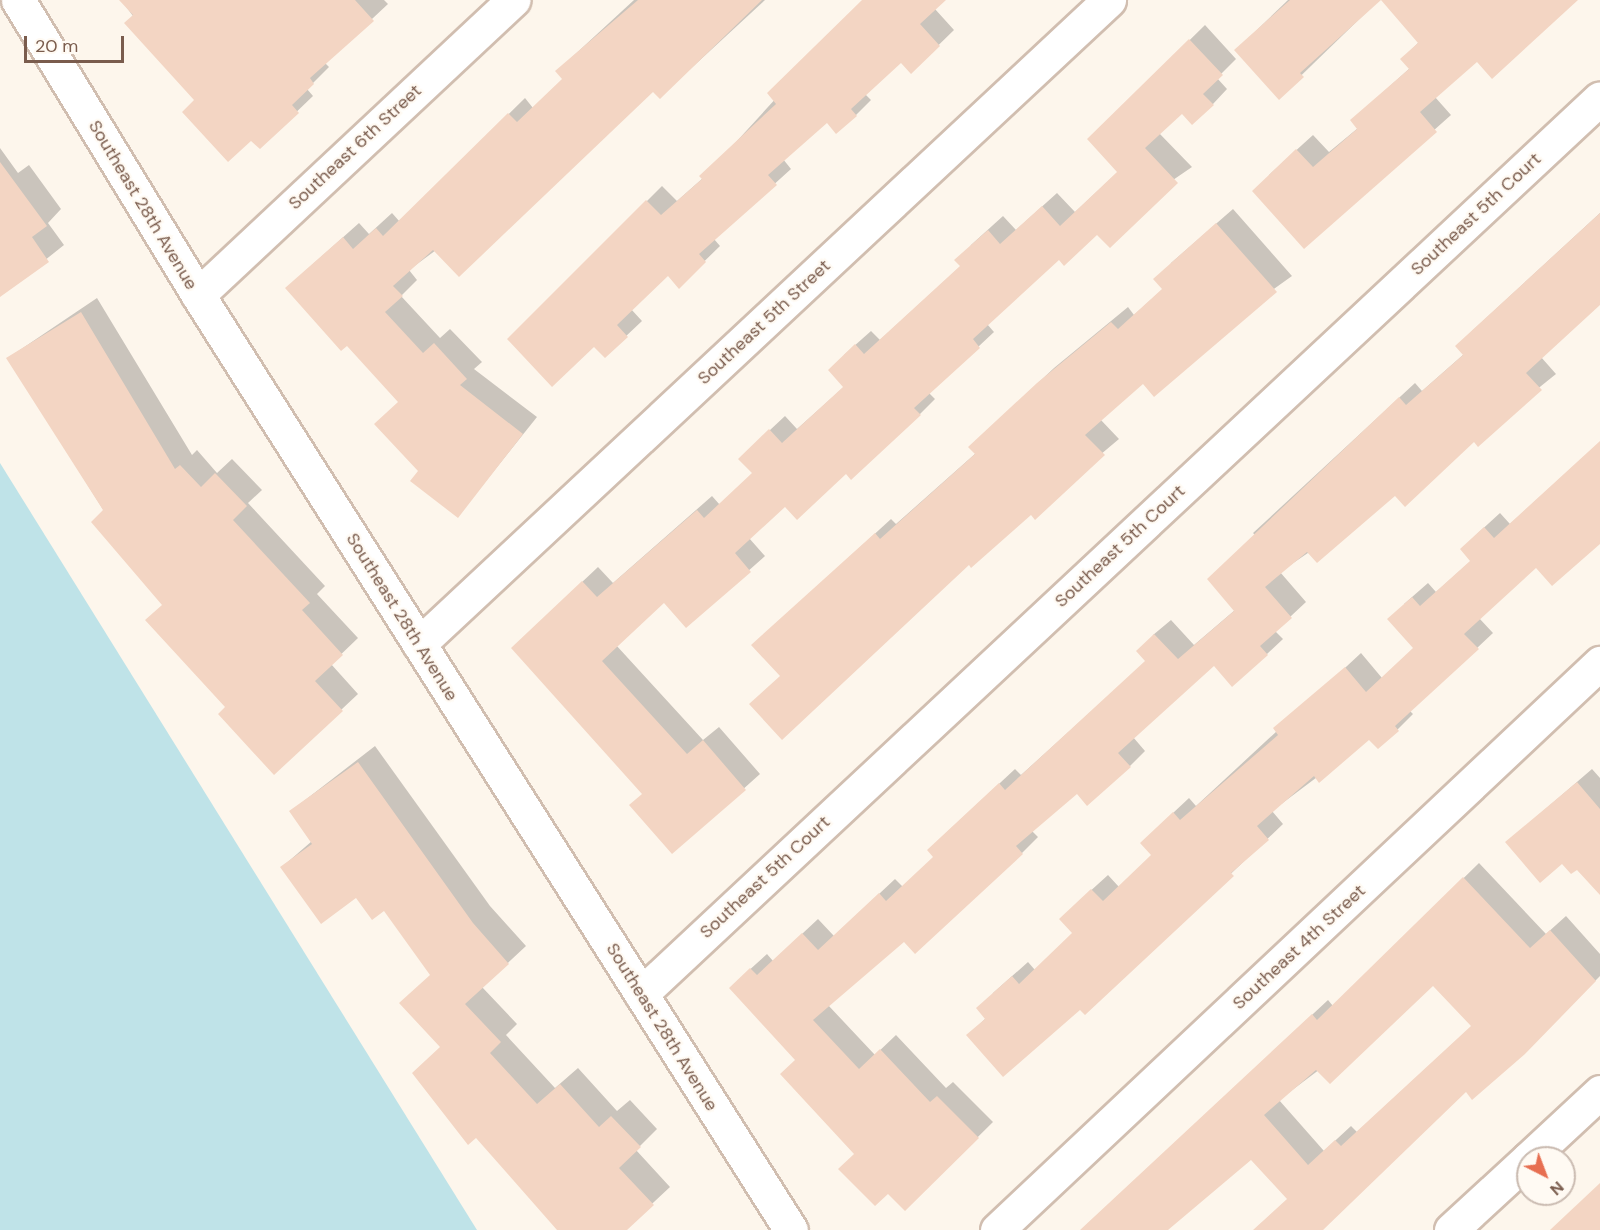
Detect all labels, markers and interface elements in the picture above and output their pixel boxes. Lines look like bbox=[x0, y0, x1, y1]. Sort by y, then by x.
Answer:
scale bar bbox=[27, 24, 128, 62]
text: 20 m bbox=[35, 34, 78, 58]
street label: Southeast 6th Street bbox=[284, 80, 426, 214]
street label: Southeast 28th Avenue bbox=[84, 116, 202, 294]
street label: Southeast 5th Court bbox=[1406, 148, 1546, 280]
street label: Southeast 5th Street bbox=[693, 255, 835, 389]
street label: Southeast 5th Court bbox=[1050, 480, 1190, 612]
street label: Southeast 28th Avenue bbox=[342, 529, 462, 705]
street label: Southeast 5th Court bbox=[695, 811, 835, 943]
street label: Southeast 4th Street bbox=[1228, 880, 1370, 1014]
street label: Southeast 28th Avenue bbox=[602, 939, 722, 1115]
north arrow bbox=[1516, 1146, 1576, 1206]
text: N bbox=[1546, 1177, 1568, 1200]

